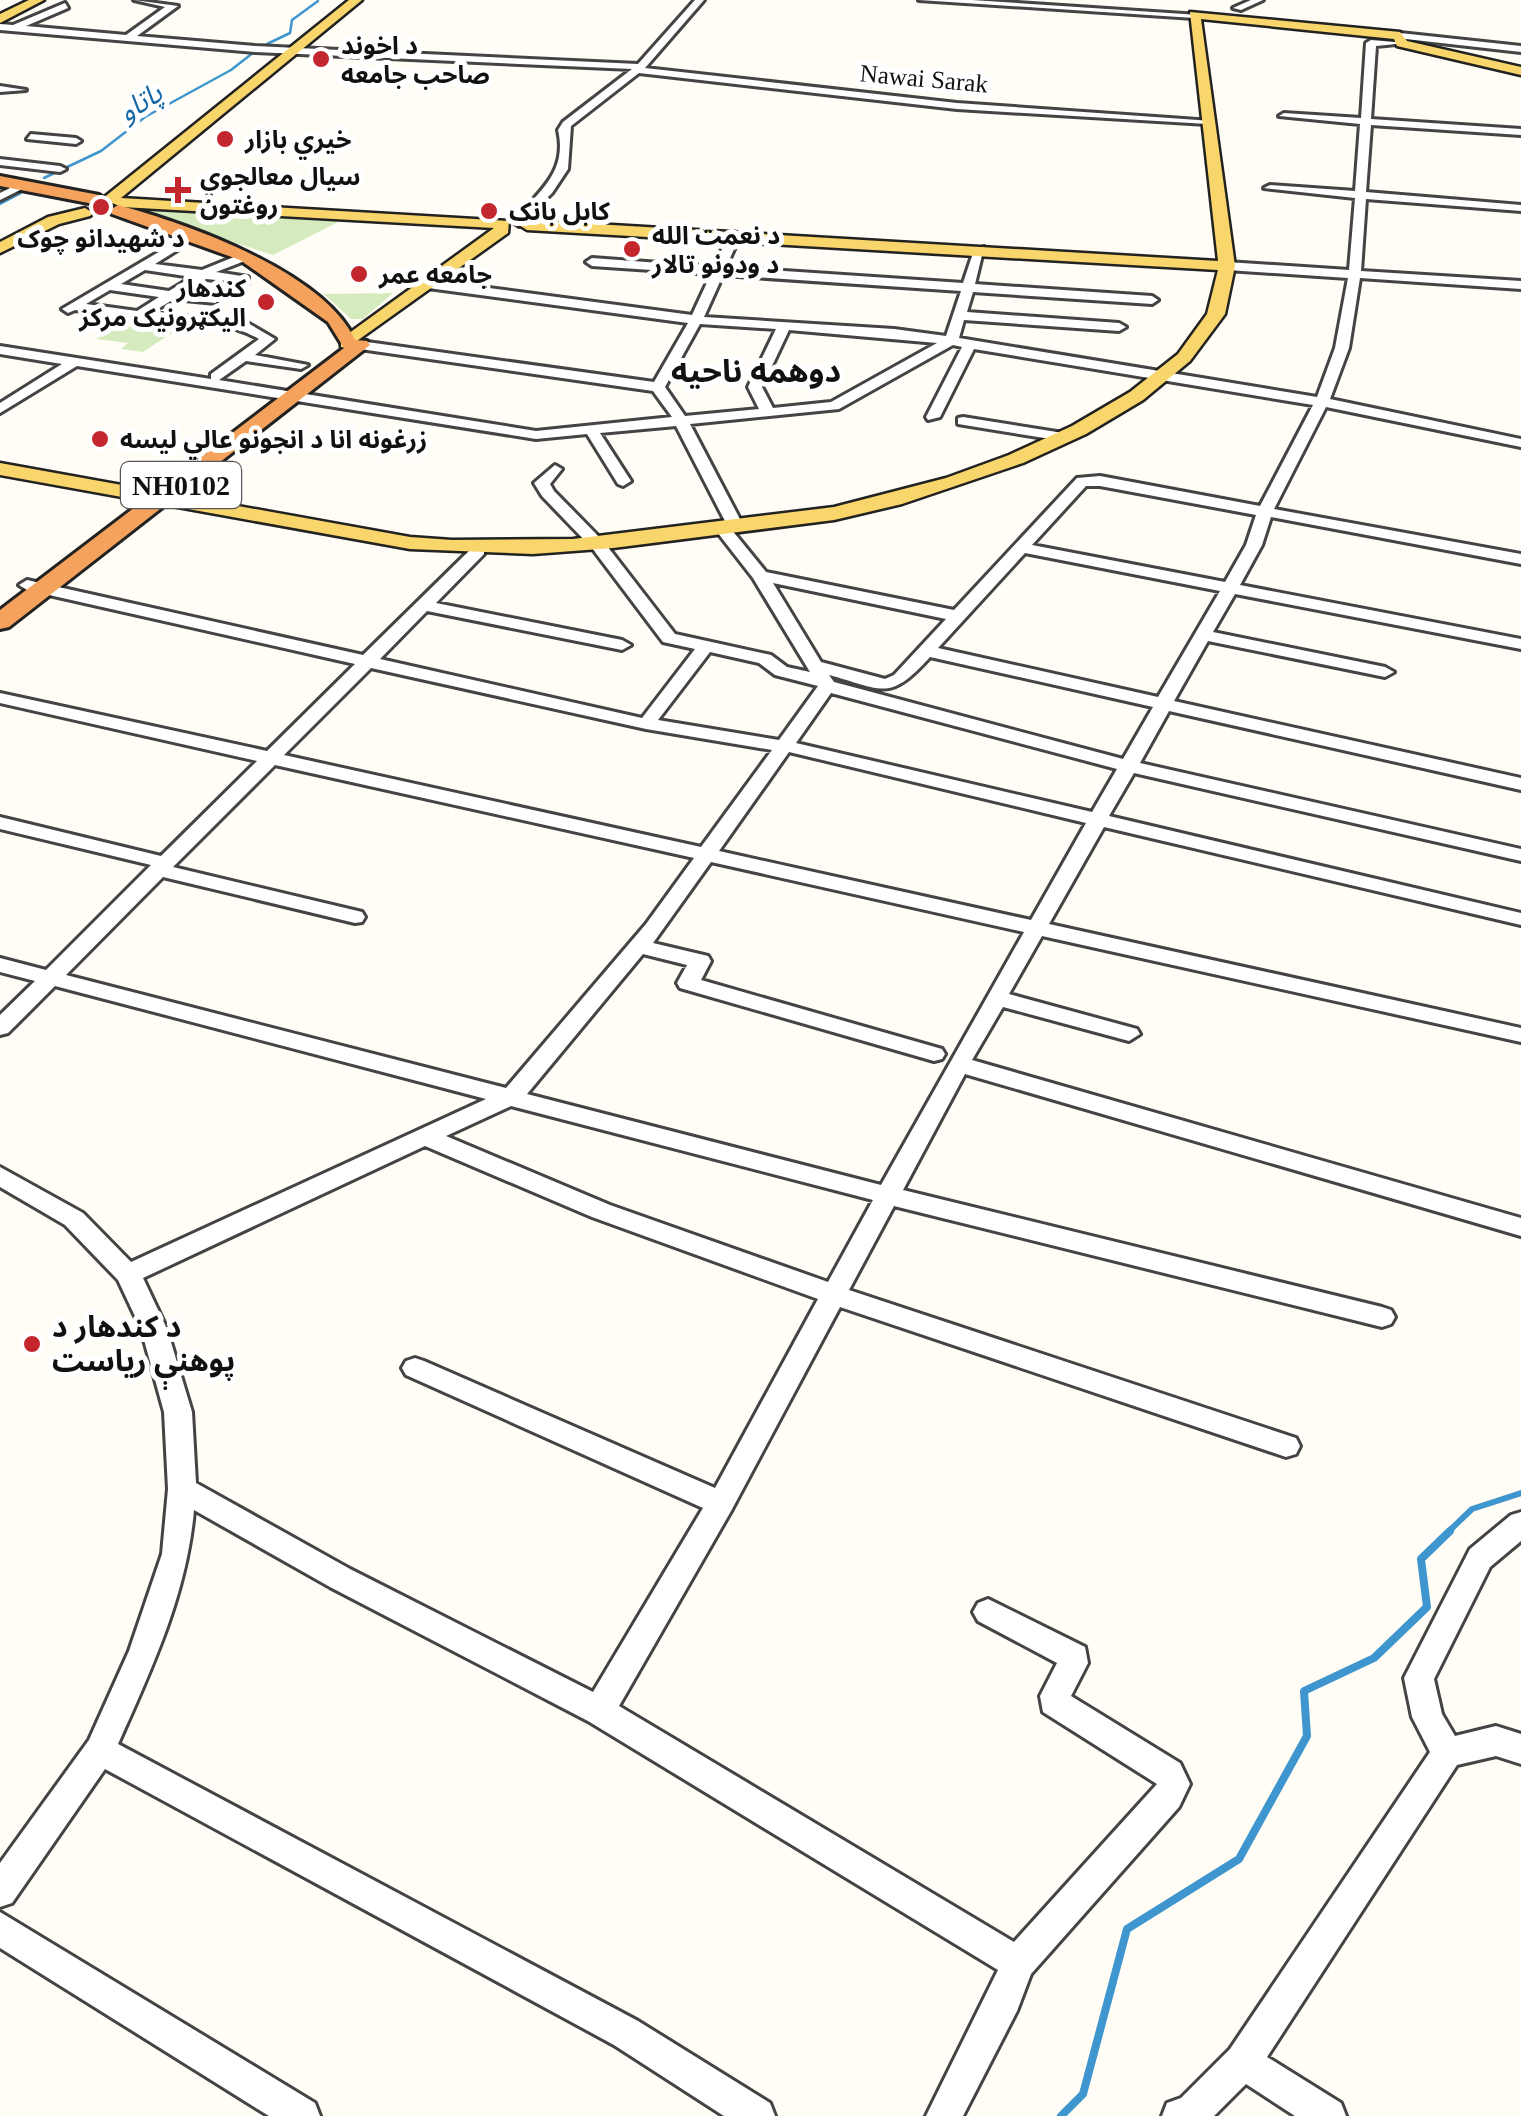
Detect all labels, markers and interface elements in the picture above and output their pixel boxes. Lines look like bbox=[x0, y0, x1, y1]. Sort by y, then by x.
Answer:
place label: د اخوند صاحب جامعه bbox=[341, 32, 490, 90]
marker: د اخوند صاحب جامعه bbox=[310, 48, 332, 70]
street label: Nawai Sarak bbox=[859, 59, 990, 98]
water label: پاتاو bbox=[113, 77, 170, 131]
place label: خیري بازار bbox=[244, 126, 352, 160]
marker: خیري بازار bbox=[214, 128, 236, 150]
place label: سيال معالجوي روغتون bbox=[200, 163, 360, 220]
marker: سيال معالجوي روغتون bbox=[165, 177, 191, 203]
marker: د شهيدانو چوک bbox=[90, 196, 112, 218]
place label: کابل بانک bbox=[509, 198, 611, 226]
marker: کابل بانک bbox=[478, 200, 500, 222]
place label: د نعمت الله د ودونو تالار bbox=[651, 222, 780, 279]
place label: د شهيدانو چوک bbox=[17, 225, 185, 255]
marker: د نعمت الله د ودونو تالار bbox=[621, 238, 643, 260]
place label: جامعه عمر bbox=[378, 261, 492, 289]
marker: جامعه عمر bbox=[348, 263, 370, 285]
place label: کندهار الیکټرونیک مرکز bbox=[78, 275, 247, 332]
marker: کندهار الیکټرونیک مرکز bbox=[255, 291, 277, 313]
district label: دوهمه ناحیه bbox=[671, 353, 841, 389]
place label: زرغونه انا د انجونو عالي لیسه bbox=[120, 426, 427, 460]
marker: زرغونه انا د انجونو عالي لیسه bbox=[89, 428, 111, 450]
road number: NH0102 bbox=[121, 462, 241, 508]
place label: د کندهار د پوهنې رياست bbox=[52, 1310, 235, 1390]
marker: د کندهار د پوهنې رياست bbox=[21, 1333, 43, 1355]

